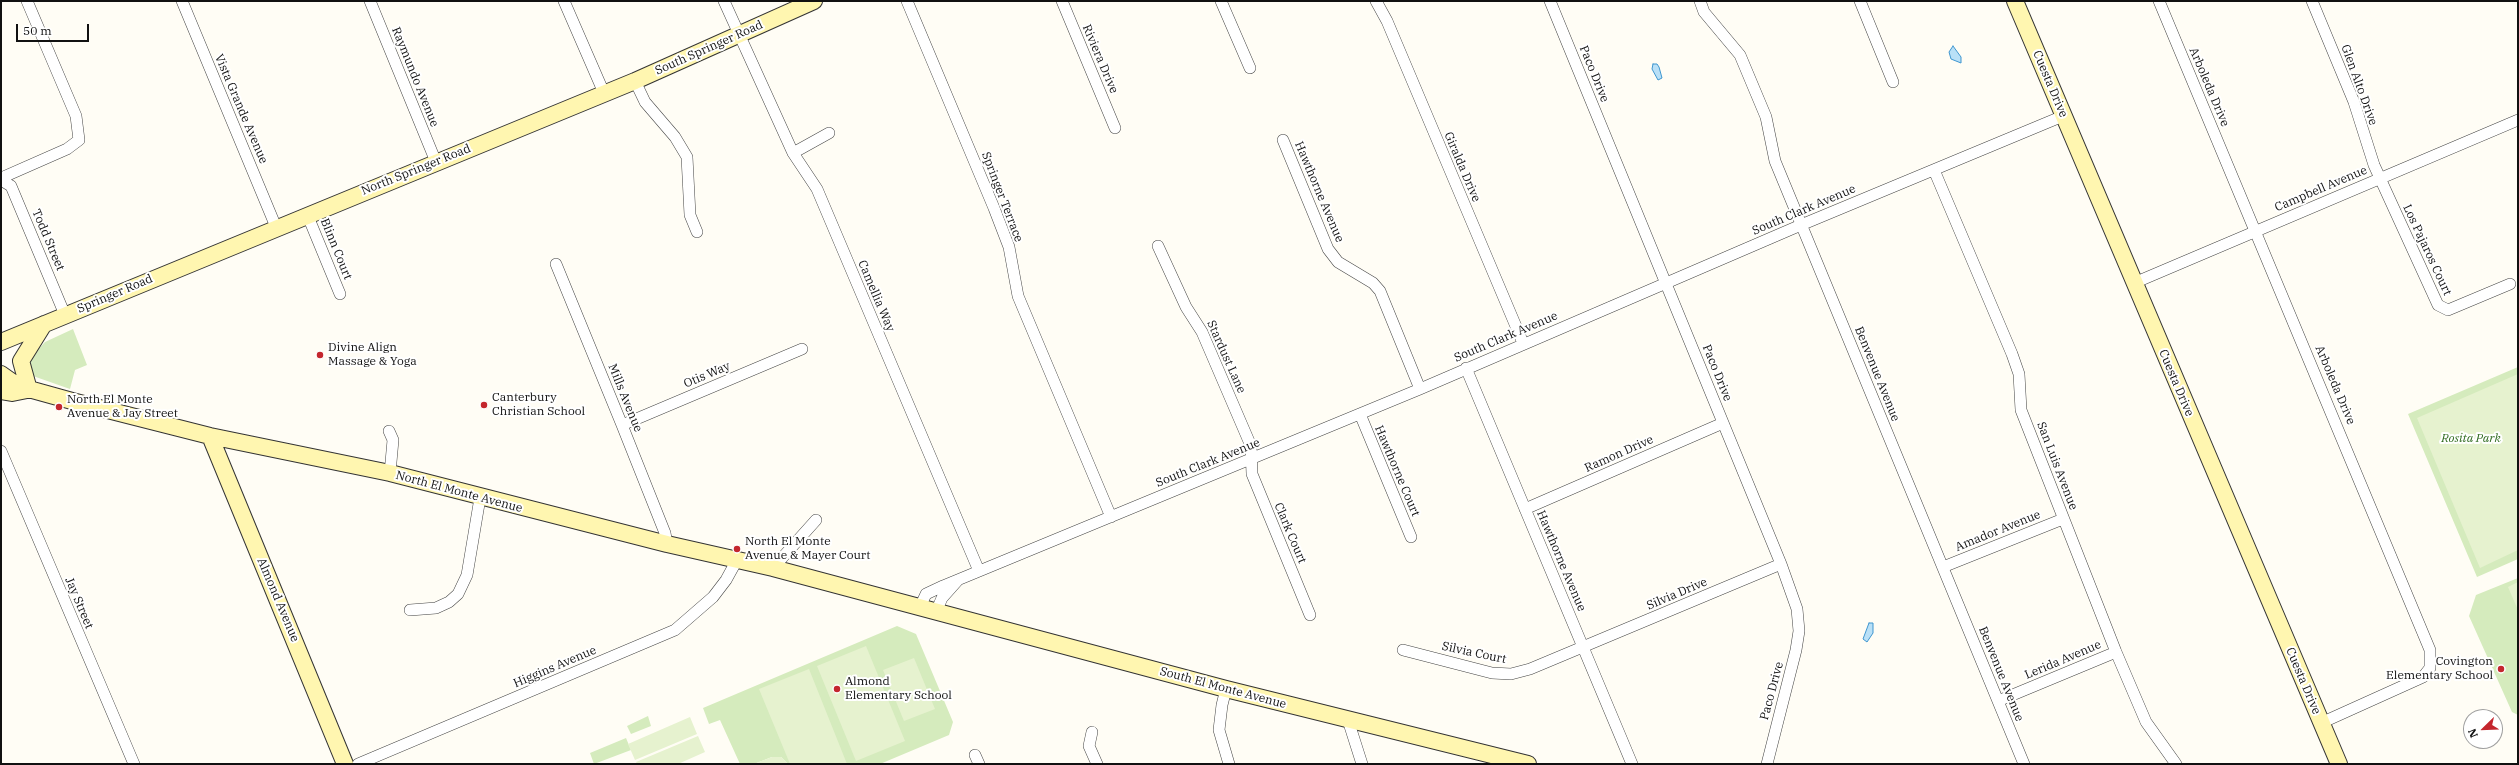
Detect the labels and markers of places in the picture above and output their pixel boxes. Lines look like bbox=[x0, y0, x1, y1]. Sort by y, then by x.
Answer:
place label: Divine Align Massage & Yoga bbox=[328, 341, 417, 369]
marker: Divine Align Massage & Yoga bbox=[315, 350, 325, 360]
place label: Canterbury Christian School bbox=[492, 391, 585, 419]
place label: North El Monte Avenue & Jay Street bbox=[67, 393, 178, 421]
marker: Canterbury Christian School bbox=[479, 400, 489, 410]
marker: North El Monte Avenue & Jay Street bbox=[54, 402, 64, 412]
place label: North El Monte Avenue & Mayer Court bbox=[745, 535, 871, 563]
marker: North El Monte Avenue & Mayer Court bbox=[732, 544, 742, 554]
place label: Covington Elementary School bbox=[2386, 655, 2493, 683]
marker: Covington Elementary School bbox=[2496, 664, 2506, 674]
place label: Almond Elementary School bbox=[845, 675, 952, 703]
marker: Almond Elementary School bbox=[832, 684, 842, 694]

